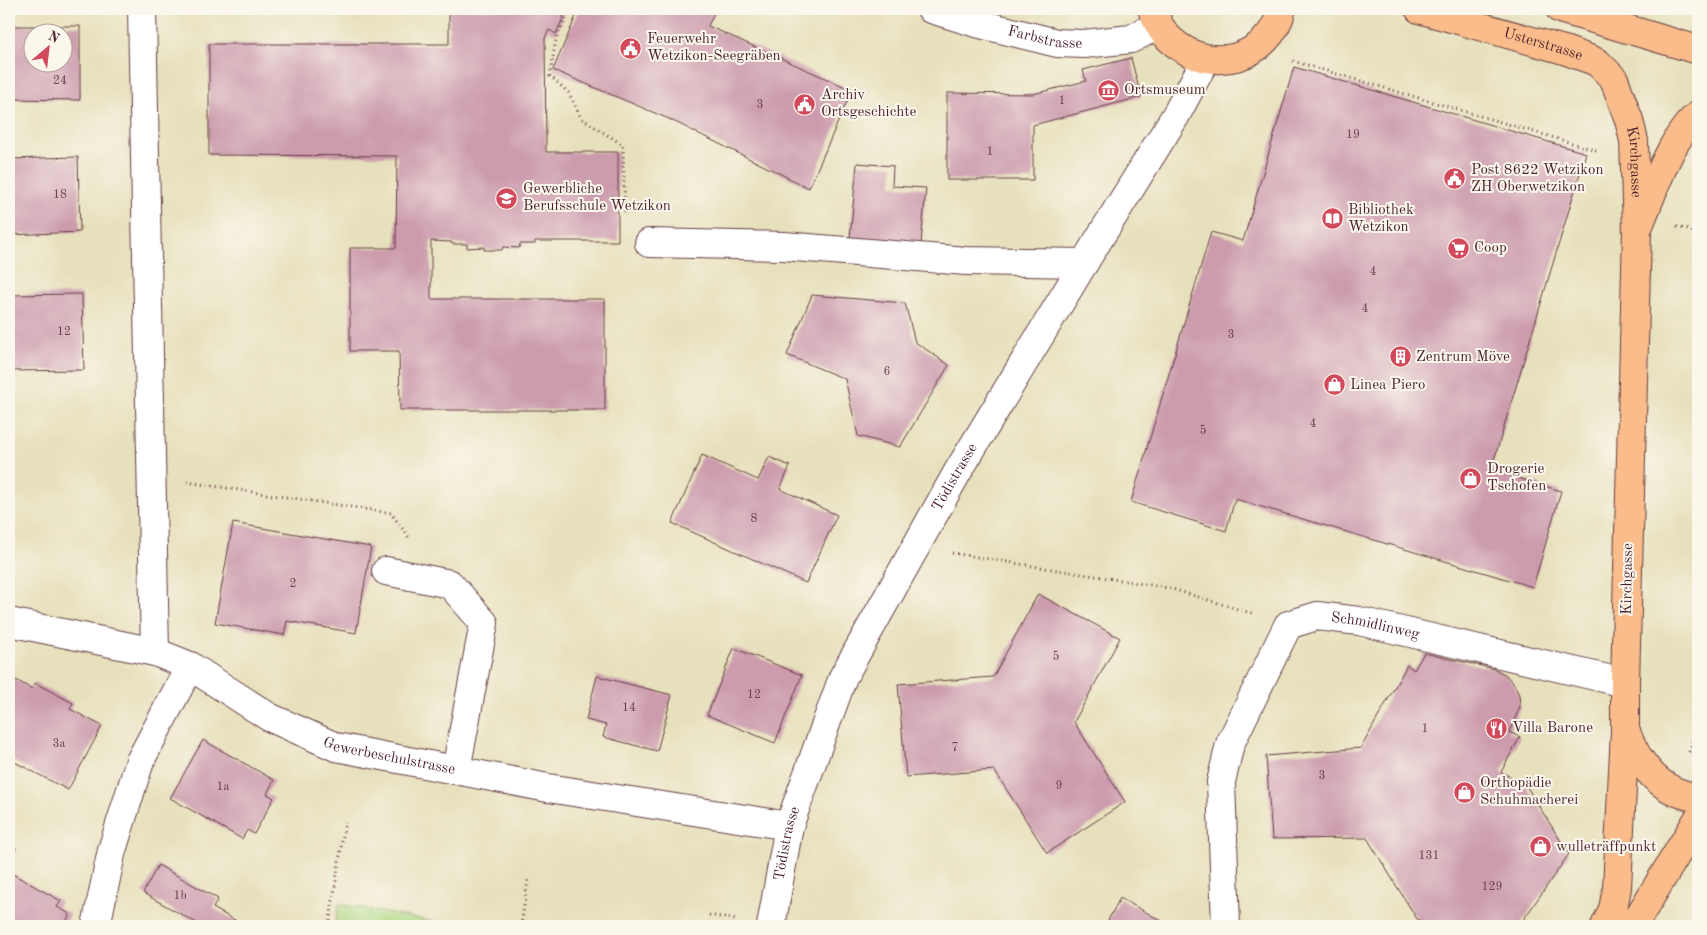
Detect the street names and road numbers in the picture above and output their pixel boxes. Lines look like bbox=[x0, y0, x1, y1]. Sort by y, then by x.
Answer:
street label: Farbstrasse bbox=[1006, 24, 1083, 51]
street label: Usterstrasse bbox=[1502, 26, 1585, 64]
street label: Kirchgasse bbox=[1623, 125, 1643, 198]
street label: Tödistrasse bbox=[930, 441, 980, 514]
street label: Kirchgasse bbox=[1620, 543, 1636, 615]
street label: Schmidlinweg bbox=[1330, 610, 1421, 642]
street label: Gewerbeschulstrasse bbox=[320, 735, 457, 777]
street label: Tödistrasse bbox=[772, 804, 803, 882]

